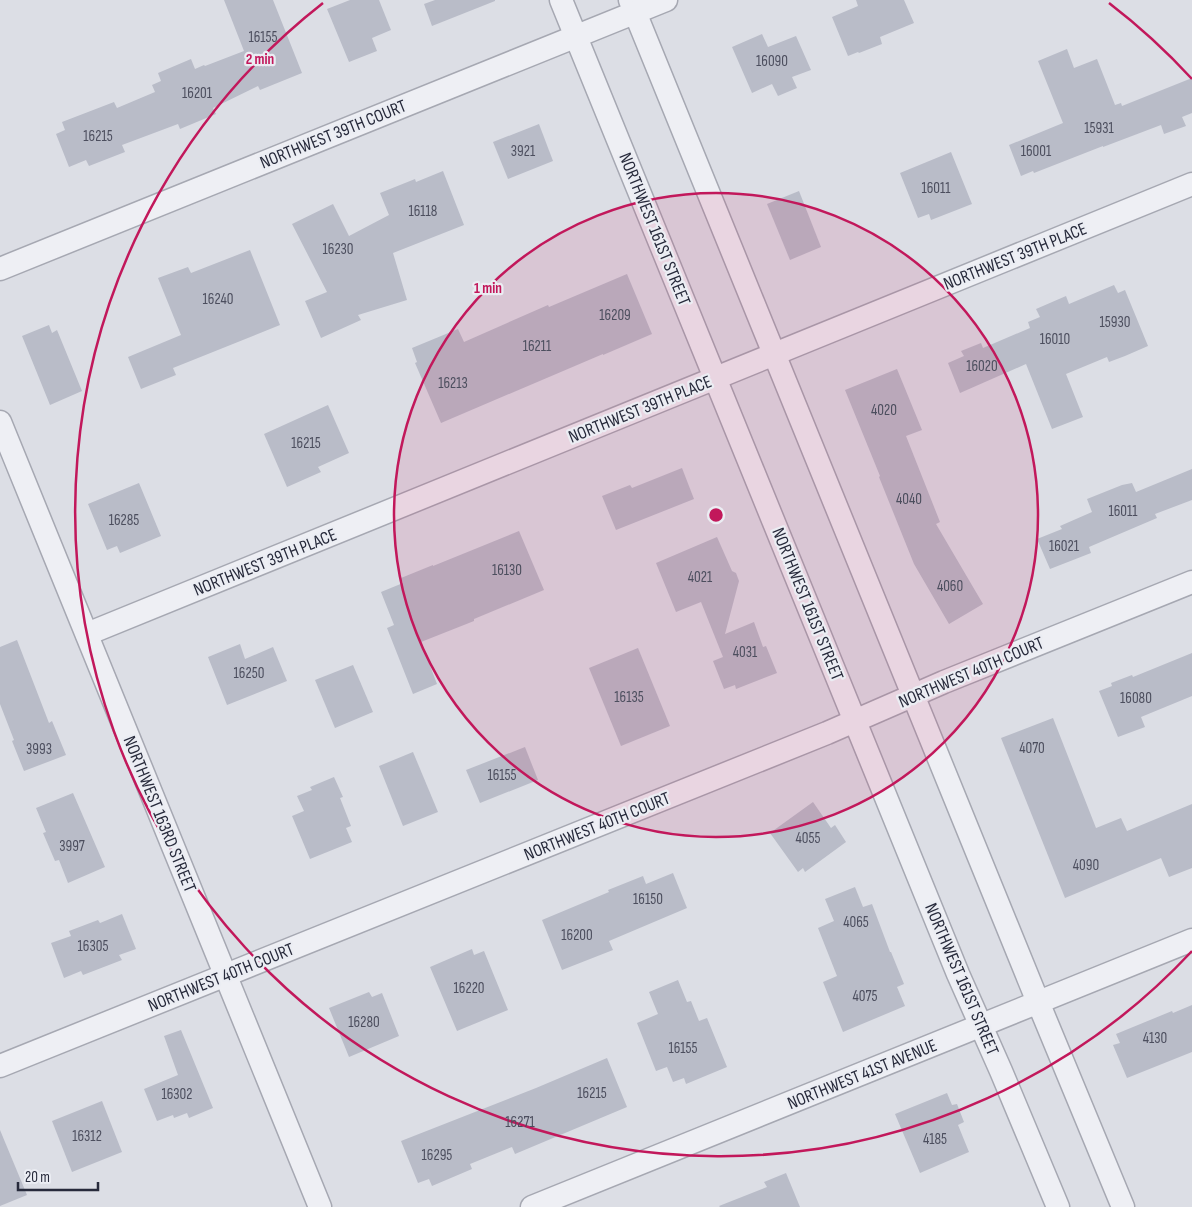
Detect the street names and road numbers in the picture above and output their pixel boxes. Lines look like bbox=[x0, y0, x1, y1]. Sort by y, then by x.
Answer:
street label: NORTHWEST 39TH COURT bbox=[257, 95, 409, 173]
street label: NORTHWEST 161ST STREET bbox=[614, 150, 695, 309]
street label: NORTHWEST 39TH PLACE bbox=[941, 218, 1090, 295]
street label: NORTHWEST 39TH PLACE bbox=[566, 371, 715, 448]
street label: NORTHWEST 39TH PLACE bbox=[191, 524, 340, 601]
street label: NORTHWEST 161ST STREET bbox=[767, 525, 848, 684]
street label: NORTHWEST 40TH COURT bbox=[895, 632, 1047, 713]
street label: NORTHWEST 163RD STREET bbox=[119, 733, 200, 895]
street label: NORTHWEST 40TH COURT bbox=[521, 788, 673, 865]
street label: NORTHWEST 161ST STREET bbox=[920, 900, 1003, 1058]
street label: NORTHWEST 40TH COURT bbox=[145, 939, 297, 1016]
street label: NORTHWEST 41ST AVENUE bbox=[784, 1035, 940, 1114]

